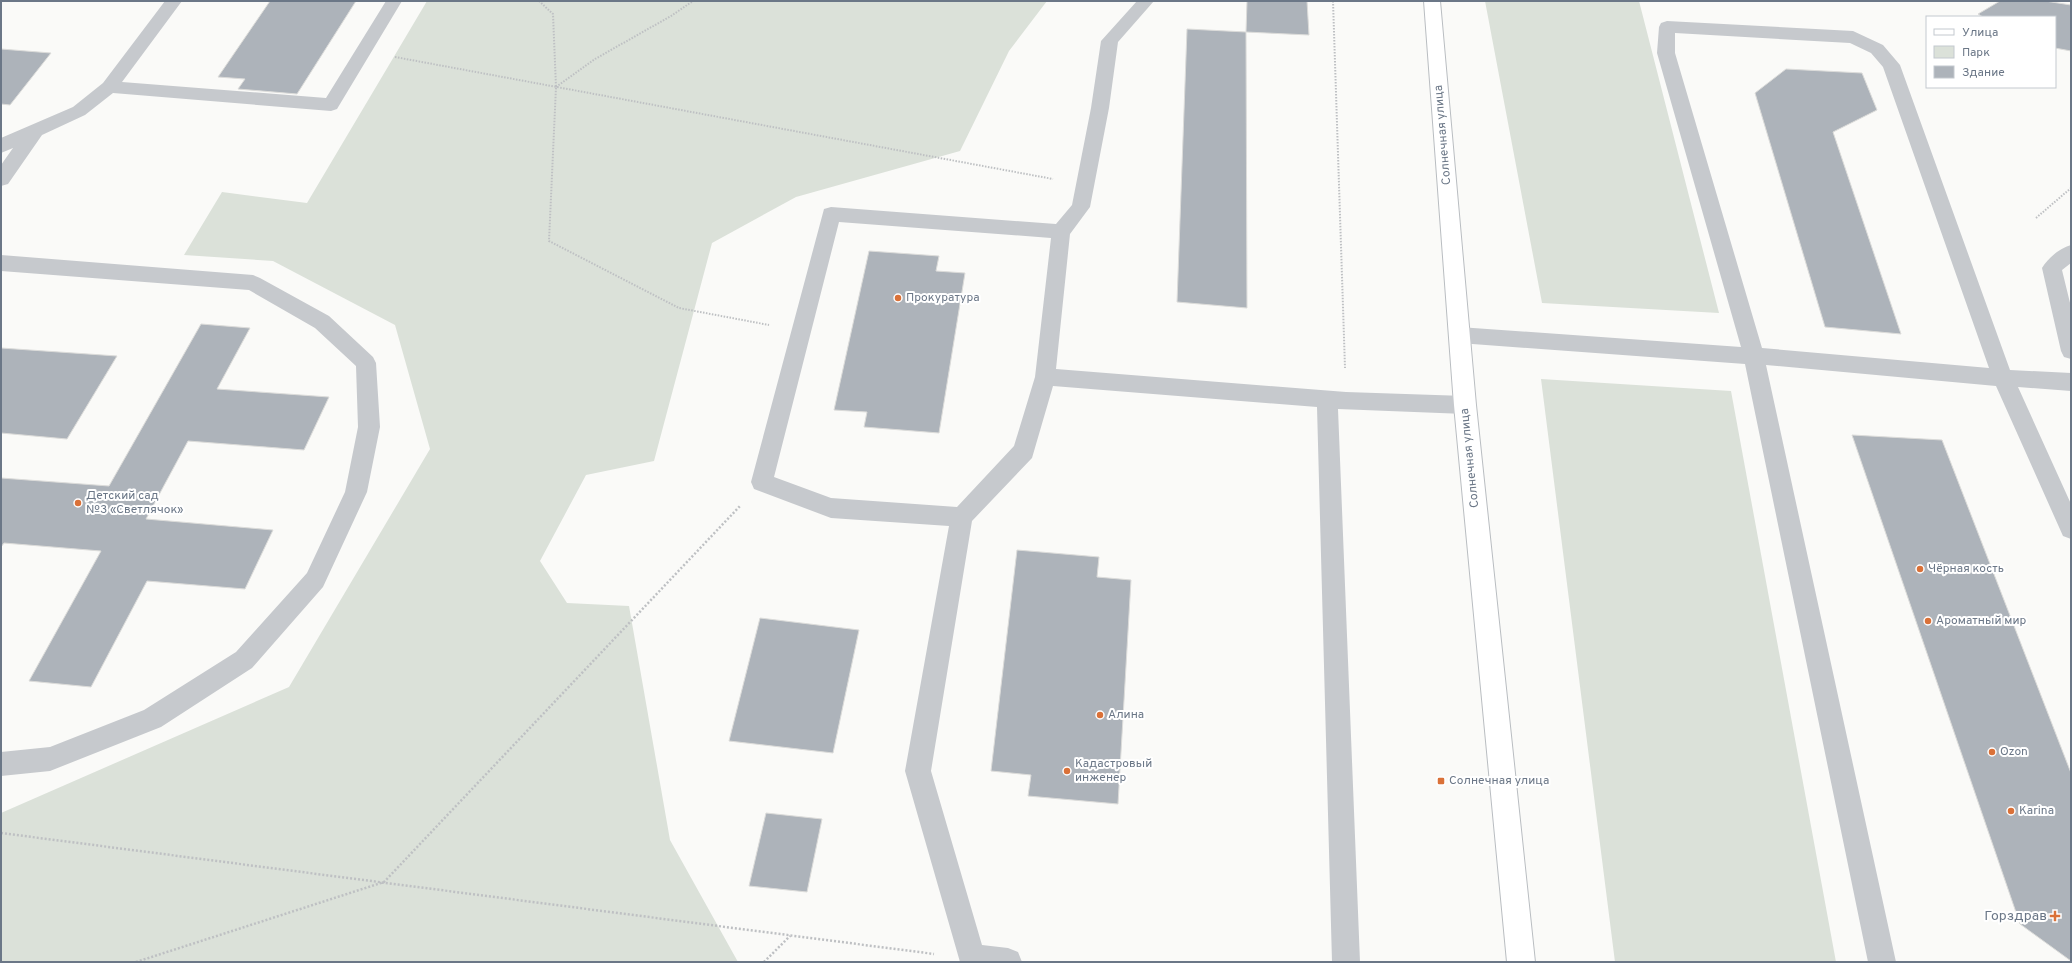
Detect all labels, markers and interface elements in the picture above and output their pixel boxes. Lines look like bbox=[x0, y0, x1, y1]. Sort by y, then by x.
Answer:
legend bbox=[1926, 16, 2056, 88]
text: Улица bbox=[1962, 25, 1998, 41]
text: Парк bbox=[1962, 45, 1990, 61]
text: Здание bbox=[1962, 65, 2005, 81]
street label: Солнечная улица bbox=[1431, 84, 1455, 186]
place label: Прокуратура bbox=[906, 290, 980, 306]
marker: Прокуратура bbox=[893, 293, 903, 303]
street label: Солнечная улица bbox=[1457, 407, 1483, 509]
place label: Детский сад №3 «Светлячок» bbox=[86, 488, 183, 518]
marker: Детский сад №3 «Светлячок» bbox=[73, 498, 83, 508]
place label: Чёрная кость bbox=[1928, 561, 2004, 577]
marker: Чёрная кость bbox=[1915, 564, 1925, 574]
place label: Ароматный мир bbox=[1936, 613, 2027, 629]
marker: Ароматный мир bbox=[1923, 616, 1933, 626]
place label: Алина bbox=[1108, 707, 1144, 723]
marker: Алина bbox=[1095, 710, 1105, 720]
place label: Ozon bbox=[2000, 744, 2028, 760]
marker: Ozon bbox=[1987, 747, 1997, 757]
place label: Кадастровый инженер bbox=[1075, 756, 1152, 786]
marker: Кадастровый инженер bbox=[1062, 766, 1072, 776]
place label: Солнечная улица bbox=[1449, 773, 1549, 789]
marker: Солнечная улица bbox=[1436, 776, 1446, 786]
place label: Karina bbox=[2019, 803, 2054, 819]
marker: Karina bbox=[2006, 806, 2016, 816]
place label: Горздрав bbox=[1984, 908, 2047, 925]
marker: Горздрав bbox=[2050, 911, 2060, 921]

